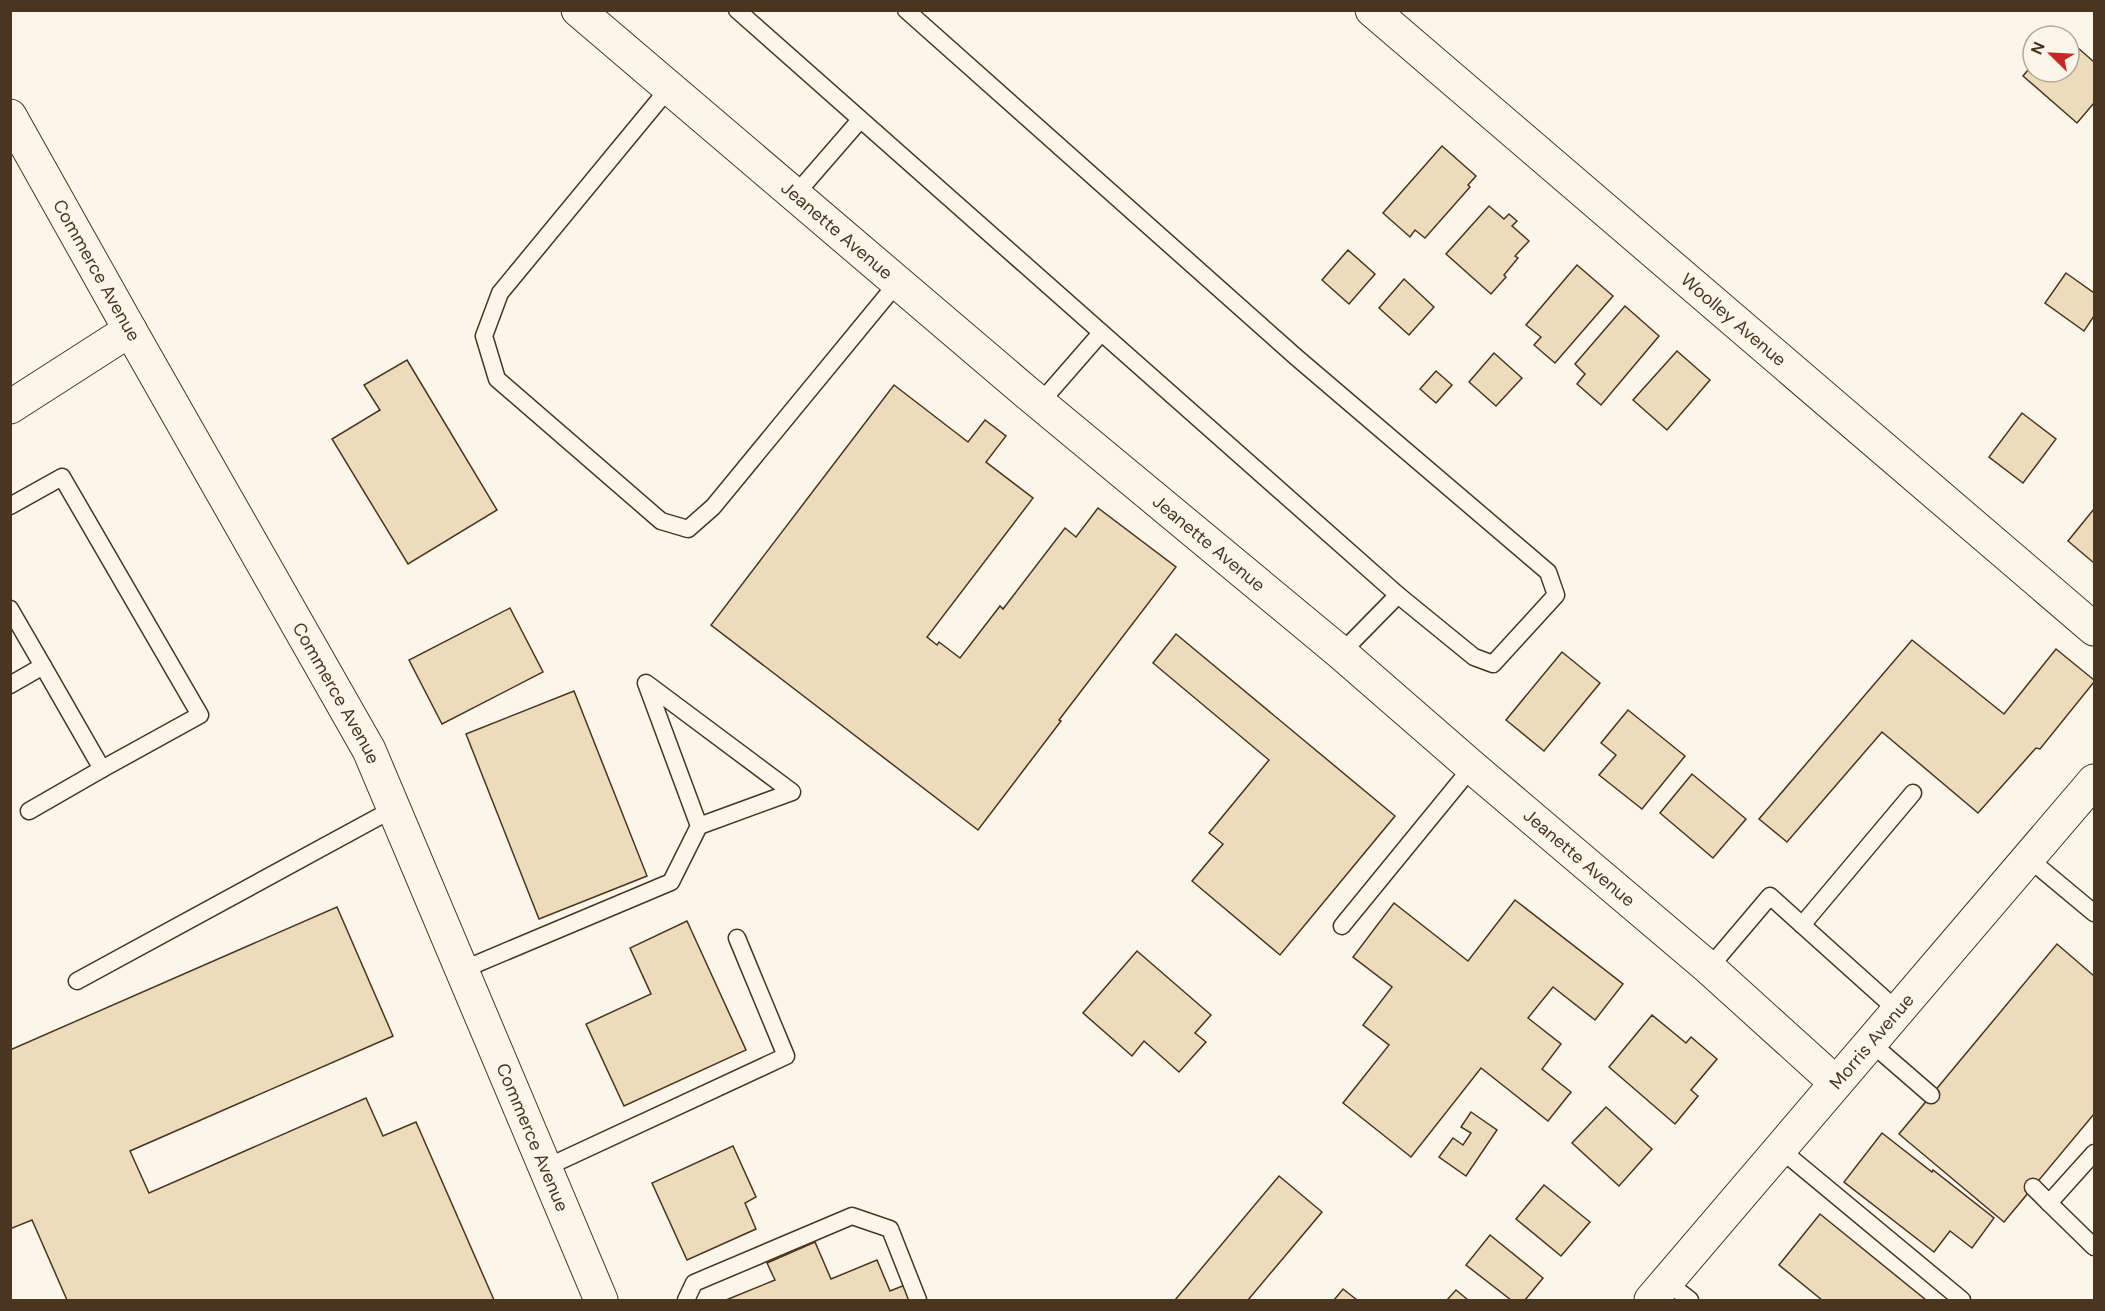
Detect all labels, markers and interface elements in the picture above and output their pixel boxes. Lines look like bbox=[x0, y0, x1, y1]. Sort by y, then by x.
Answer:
north arrow bbox=[2021, 24, 2081, 84]
text: N bbox=[2026, 39, 2050, 58]
street label: Jeanette Avenue bbox=[776, 176, 898, 285]
street label: Commerce Avenue bbox=[47, 195, 146, 346]
street label: Woolley Avenue bbox=[1676, 268, 1791, 372]
street label: Jeanette Avenue bbox=[1147, 490, 1270, 597]
street label: Commerce Avenue bbox=[287, 618, 385, 767]
street label: Jeanette Avenue bbox=[1518, 804, 1640, 912]
street label: Morris Avenue bbox=[1824, 989, 1919, 1094]
street label: Commerce Avenue bbox=[490, 1060, 574, 1215]

